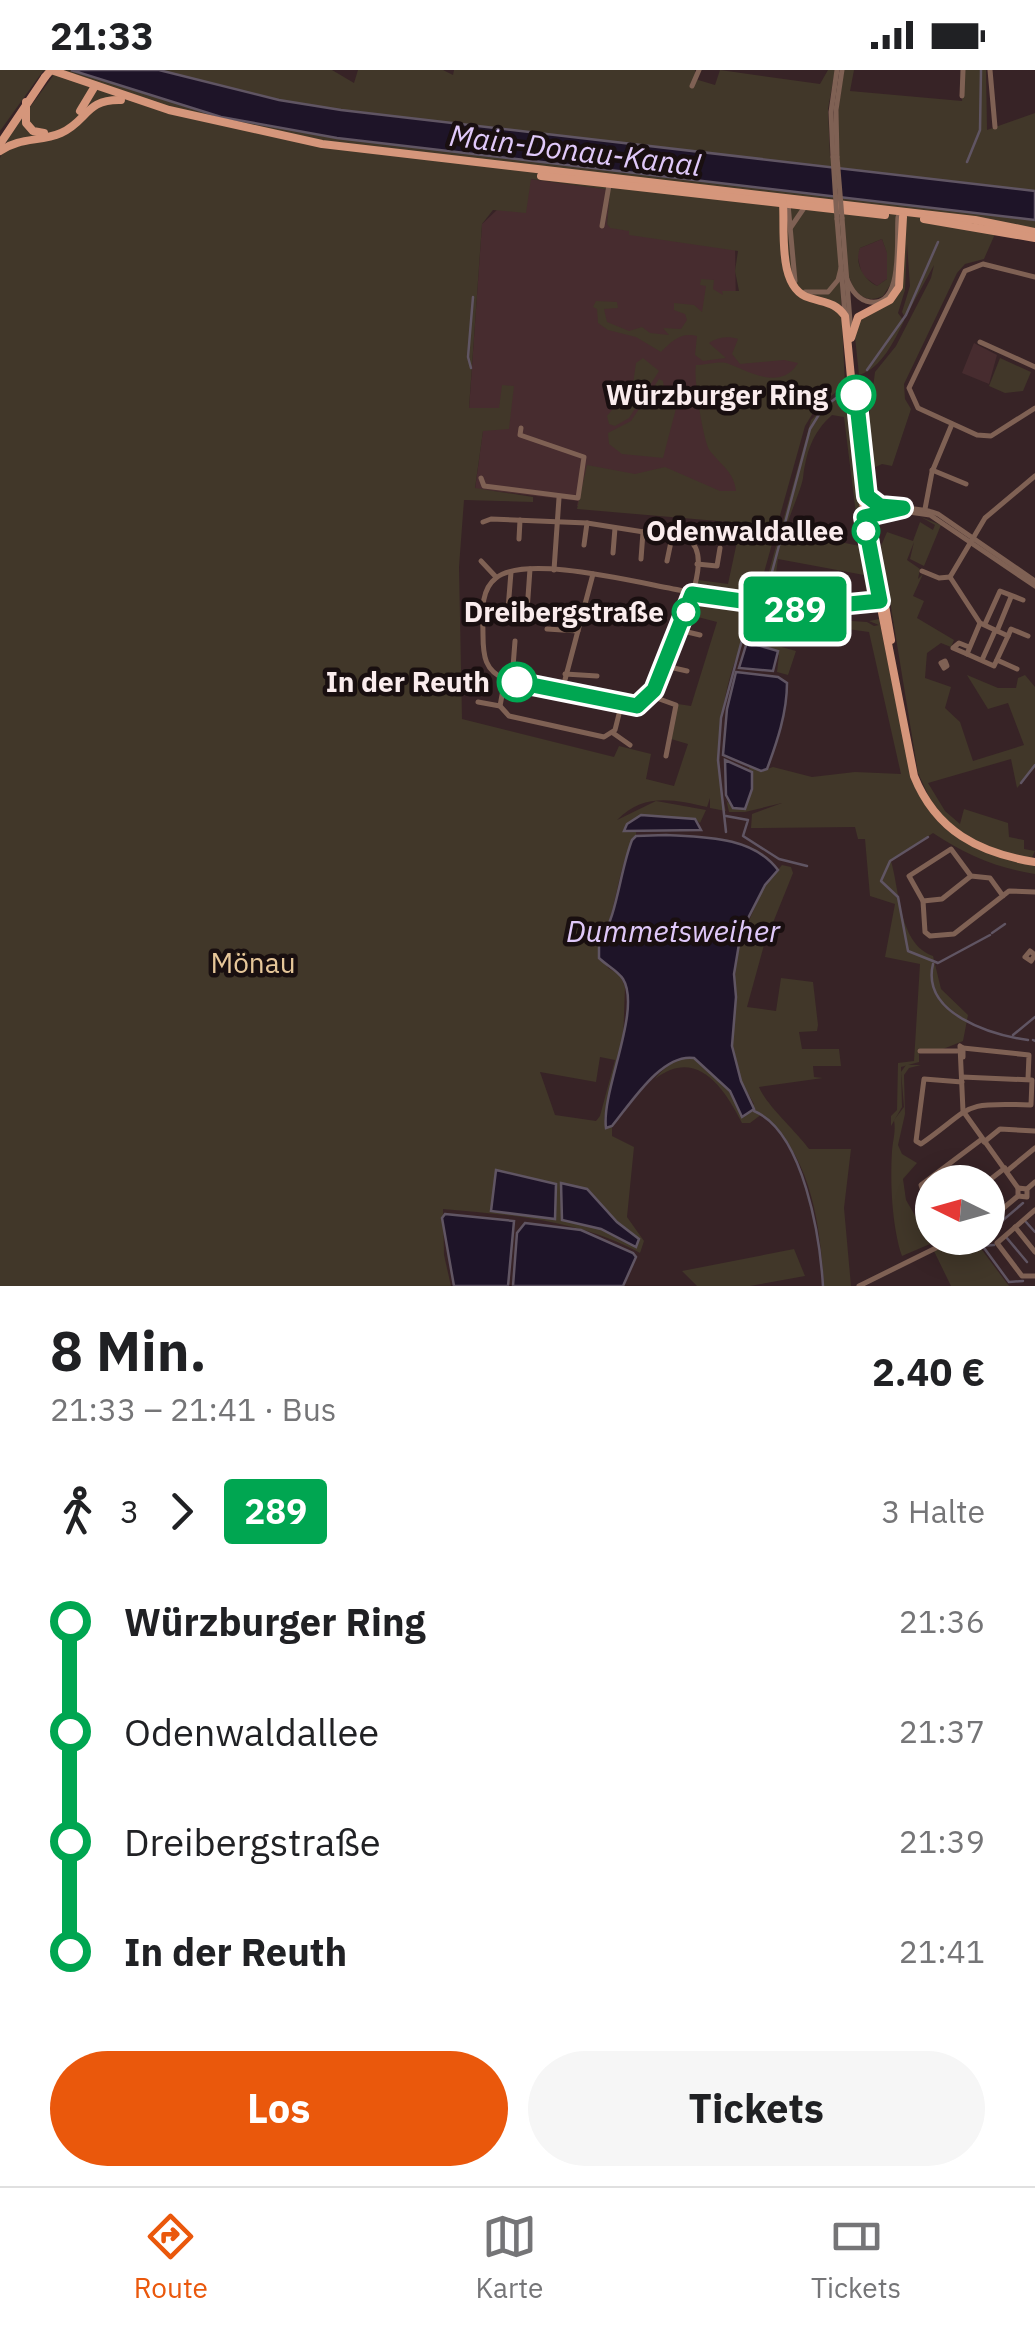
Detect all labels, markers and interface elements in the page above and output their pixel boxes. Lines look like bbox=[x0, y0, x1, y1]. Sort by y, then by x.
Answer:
text: 21:33 bbox=[50, 11, 154, 60]
water label: Main-Donau-Kanal bbox=[447, 115, 703, 184]
place label: Würzburger Ring bbox=[606, 376, 829, 413]
marker: Würzburger Ring bbox=[837, 376, 875, 414]
place label: Odenwaldallee bbox=[646, 512, 844, 549]
marker: Odenwaldallee bbox=[853, 518, 879, 544]
line badge: 289 bbox=[738, 576, 852, 642]
text: 289 bbox=[763, 586, 827, 632]
place label: Dreibergstraße bbox=[464, 593, 664, 630]
marker: Dreibergstraße bbox=[673, 599, 699, 625]
place label: In der Reuth bbox=[326, 663, 490, 700]
marker: In der Reuth bbox=[498, 663, 536, 701]
water label: Dummetsweiher bbox=[566, 911, 781, 950]
park label: Mönau bbox=[210, 944, 296, 981]
north arrow bbox=[915, 1165, 1005, 1255]
map controls bbox=[915, 1165, 1005, 1255]
text: 8 Min. bbox=[50, 1315, 207, 1386]
text: 2.40 € bbox=[872, 1347, 985, 1396]
text: 21:33 – 21:41 · Bus bbox=[50, 1388, 336, 1430]
icon: walk bbox=[50, 1484, 105, 1539]
icon: forward bbox=[154, 1484, 209, 1539]
text: 289 bbox=[244, 1488, 307, 1534]
text: 3 bbox=[120, 1490, 139, 1532]
text: 3 Halte bbox=[881, 1490, 985, 1532]
text: Würzburger Ring bbox=[124, 1597, 426, 1646]
text: 21:36 bbox=[899, 1600, 985, 1642]
text: Odenwaldallee bbox=[124, 1707, 379, 1756]
text: 21:37 bbox=[899, 1710, 985, 1752]
text: Dreibergstraße bbox=[124, 1817, 381, 1866]
text: 21:39 bbox=[899, 1820, 985, 1862]
text: In der Reuth bbox=[124, 1927, 347, 1976]
text: 21:41 bbox=[899, 1930, 985, 1972]
button: Los bbox=[50, 2051, 508, 2166]
button: Tickets bbox=[528, 2051, 985, 2166]
tab: Route bbox=[134, 2209, 208, 2306]
tab: Karte bbox=[476, 2209, 543, 2306]
tab: Tickets bbox=[811, 2209, 901, 2306]

